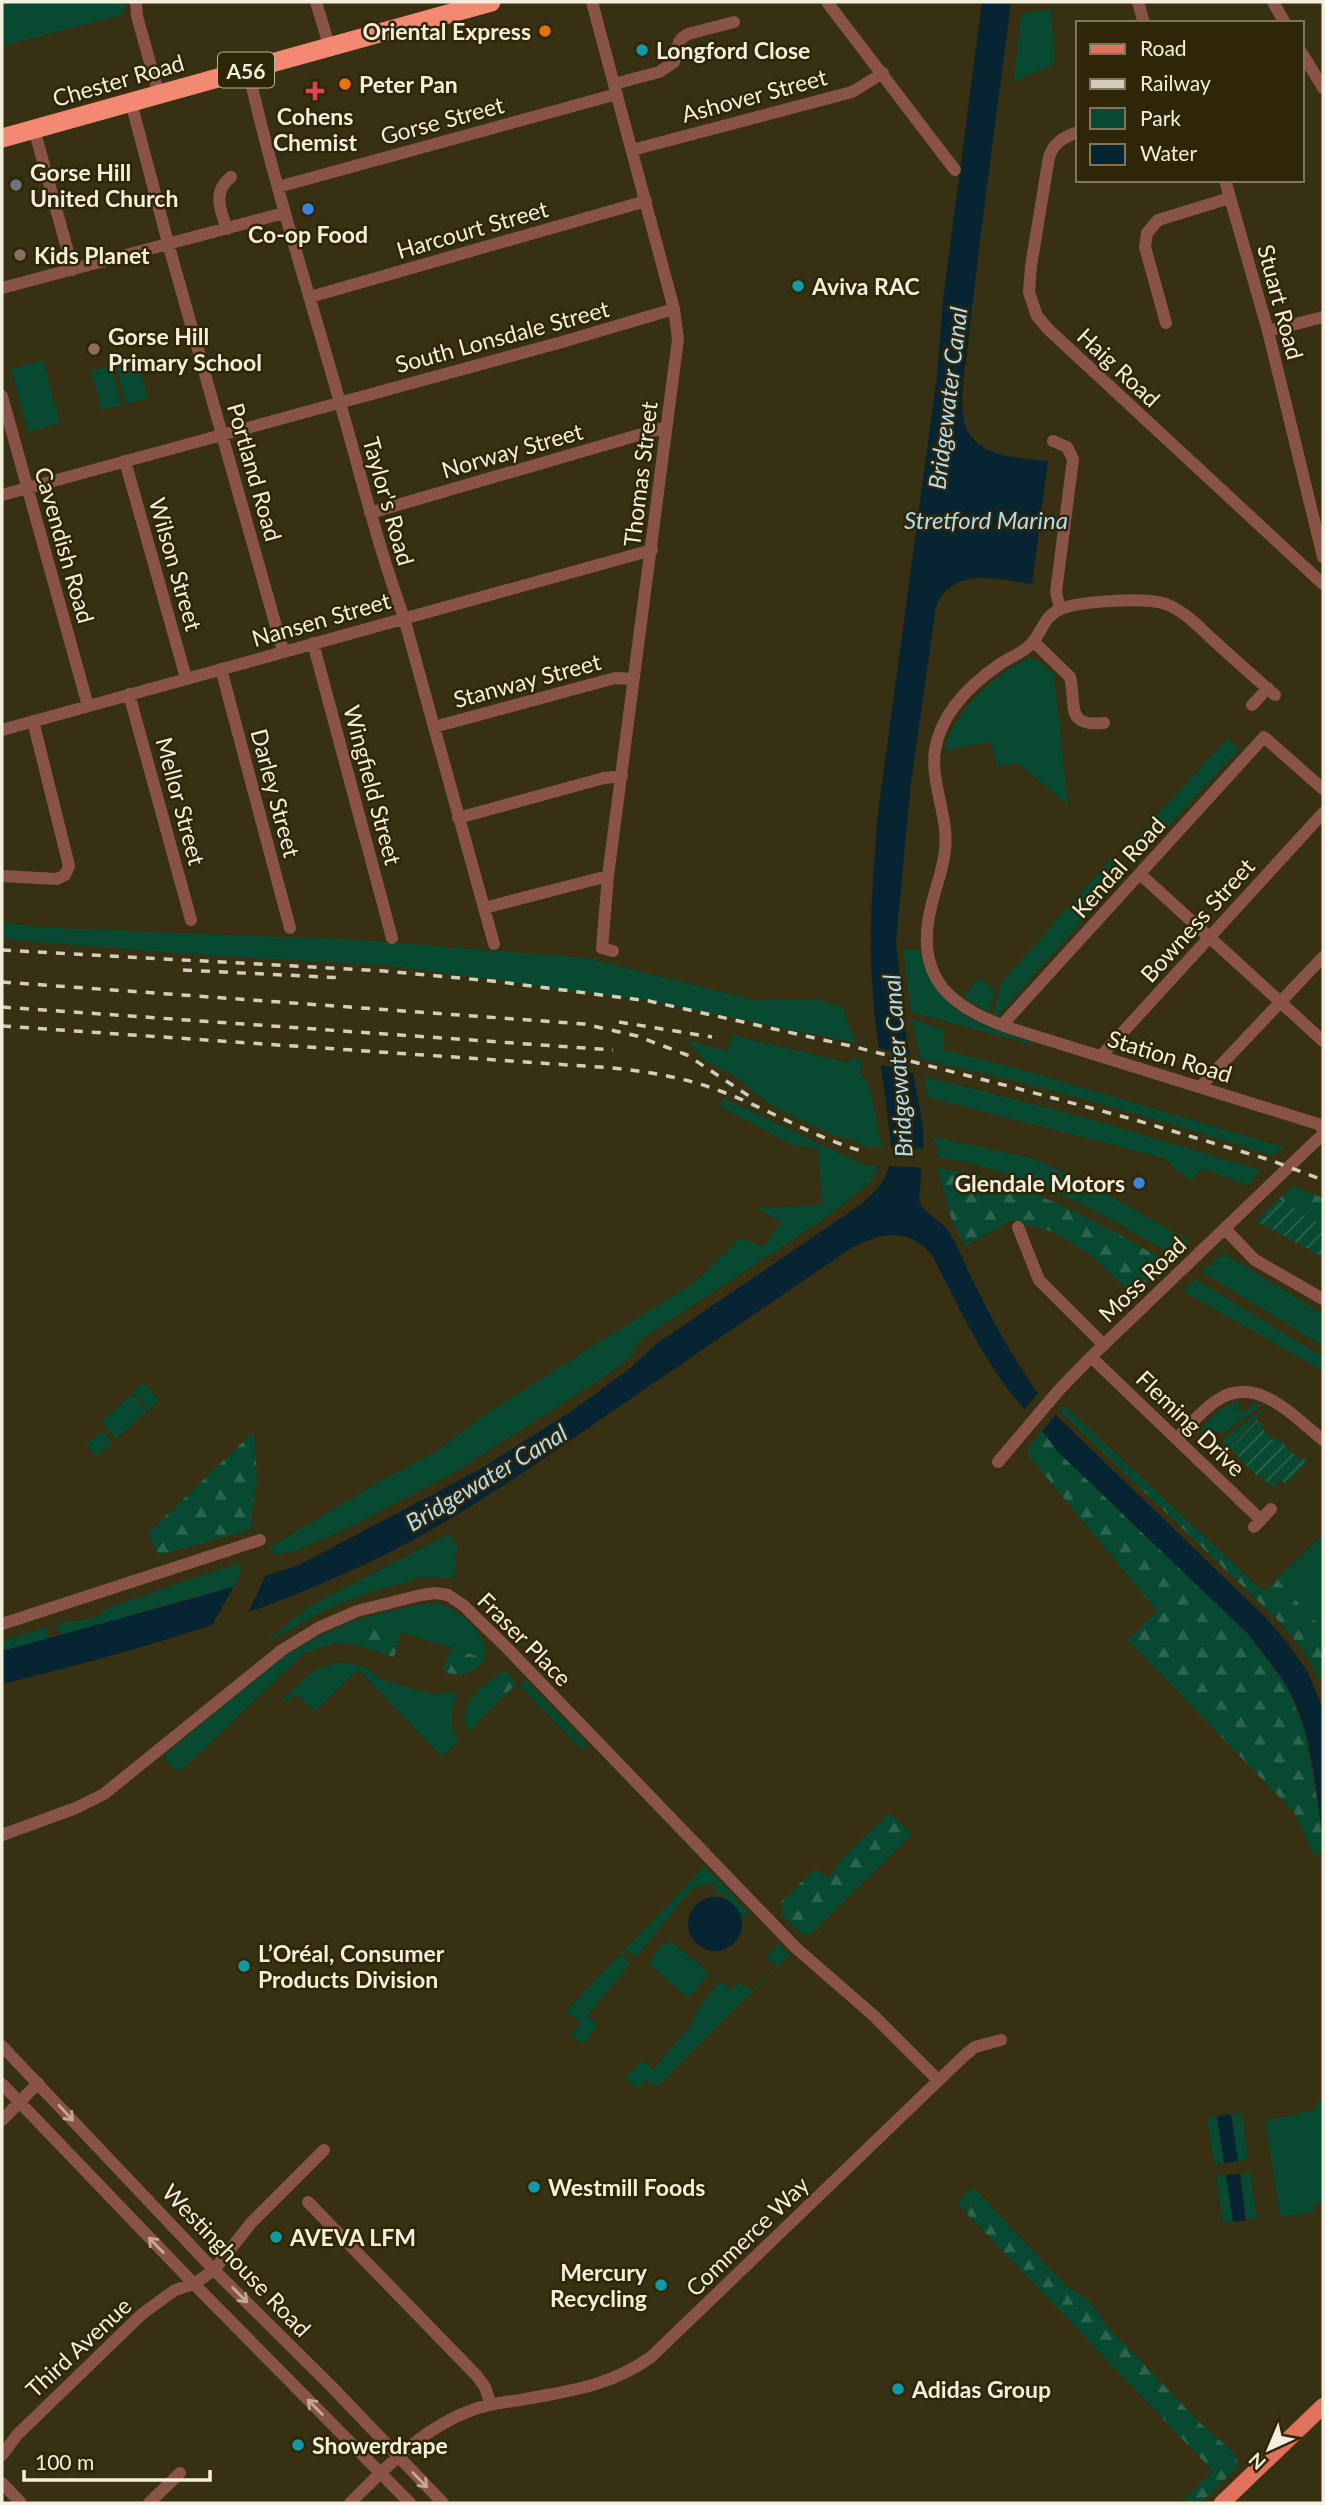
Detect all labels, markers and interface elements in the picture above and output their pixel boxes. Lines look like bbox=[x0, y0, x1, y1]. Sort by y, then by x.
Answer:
place label: Oriental Express bbox=[363, 17, 531, 45]
legend bbox=[1076, 21, 1304, 182]
marker: Oriental Express bbox=[537, 23, 553, 39]
text: Road bbox=[1140, 35, 1187, 60]
place label: Longford Close bbox=[656, 36, 810, 64]
marker: Longford Close bbox=[634, 42, 650, 58]
street label: Chester Road bbox=[49, 48, 187, 112]
road number: A56 bbox=[218, 52, 274, 88]
street label: Ashover Street bbox=[678, 62, 830, 128]
place label: Peter Pan bbox=[359, 70, 458, 98]
text: Railway bbox=[1140, 70, 1211, 95]
marker: Peter Pan bbox=[337, 76, 353, 92]
marker: Cohens Chemist bbox=[307, 83, 323, 99]
street label: Gorse Street bbox=[377, 90, 507, 150]
place label: Cohens Chemist bbox=[273, 102, 358, 156]
text: Park bbox=[1140, 105, 1181, 130]
text: Water bbox=[1140, 140, 1197, 165]
place label: Gorse Hill United Church bbox=[30, 158, 178, 212]
marker: Gorse Hill United Church bbox=[8, 177, 24, 193]
street label: Harcourt Street bbox=[393, 194, 552, 264]
marker: Co-op Food bbox=[300, 201, 316, 217]
place label: Co-op Food bbox=[248, 220, 368, 248]
place label: Kids Planet bbox=[34, 241, 150, 269]
street label: Stuart Road bbox=[1252, 241, 1310, 363]
marker: Kids Planet bbox=[12, 247, 28, 263]
place label: Aviva RAC bbox=[811, 272, 920, 300]
marker: Aviva RAC bbox=[790, 278, 806, 294]
street label: South Lonsdale Street bbox=[392, 294, 613, 378]
water label: Bridgewater Canal bbox=[921, 305, 973, 491]
place label: Gorse Hill Primary School bbox=[108, 322, 262, 376]
street label: Haig Road bbox=[1072, 322, 1166, 412]
marker: Gorse Hill Primary School bbox=[86, 341, 102, 357]
street label: Thomas Street bbox=[617, 399, 663, 548]
street label: Portland Road bbox=[222, 400, 288, 544]
street label: Norway Street bbox=[438, 416, 586, 484]
street label: Taylor's Road bbox=[357, 434, 421, 568]
street label: Cavendish Road bbox=[29, 464, 101, 626]
street label: Wilson Street bbox=[144, 494, 209, 634]
water label: Stretford Marina bbox=[904, 505, 1068, 534]
street label: Nansen Street bbox=[248, 586, 394, 652]
street label: Stanway Street bbox=[450, 647, 604, 713]
street label: Wingfield Street bbox=[338, 702, 408, 869]
street label: Darley Street bbox=[245, 726, 307, 861]
street label: Mellor Street bbox=[150, 734, 212, 869]
street label: Kendal Road bbox=[1065, 811, 1171, 923]
street label: Bowness Street bbox=[1134, 852, 1260, 988]
water label: Bridgewater Canal bbox=[876, 973, 918, 1158]
street label: Station Road bbox=[1104, 1024, 1236, 1088]
place label: Glendale Motors bbox=[954, 1169, 1125, 1197]
marker: Glendale Motors bbox=[1131, 1175, 1147, 1191]
street label: Moss Road bbox=[1092, 1230, 1192, 1328]
street label: Fleming Drive bbox=[1131, 1364, 1251, 1482]
water label: Bridgewater Canal bbox=[400, 1417, 573, 1537]
street label: Fraser Place bbox=[472, 1586, 578, 1692]
place label: L’Oréal, Consumer Products Division bbox=[258, 1939, 445, 1993]
marker: L’Oréal, Consumer Products Division bbox=[236, 1958, 252, 1974]
one-way arrow bbox=[57, 2103, 74, 2121]
street label: Commerce Way bbox=[680, 2170, 814, 2302]
place label: Westmill Foods bbox=[548, 2173, 705, 2201]
street label: Westinghouse Road bbox=[157, 2178, 317, 2342]
marker: Westmill Foods bbox=[526, 2179, 542, 2195]
place label: AVEVA LFM bbox=[289, 2223, 416, 2251]
marker: AVEVA LFM bbox=[268, 2229, 284, 2245]
one-way arrow bbox=[147, 2237, 164, 2254]
place label: Mercury Recycling bbox=[550, 2258, 648, 2312]
marker: Mercury Recycling bbox=[653, 2277, 669, 2293]
one-way arrow bbox=[231, 2286, 248, 2303]
street label: Third Avenue bbox=[20, 2291, 136, 2403]
place label: Adidas Group bbox=[911, 2375, 1051, 2403]
marker: Adidas Group bbox=[890, 2381, 906, 2397]
one-way arrow bbox=[307, 2399, 324, 2416]
north arrow bbox=[1234, 2414, 1304, 2484]
place label: Showerdrape bbox=[312, 2431, 448, 2459]
marker: Showerdrape bbox=[290, 2437, 306, 2453]
scale bar bbox=[24, 2438, 210, 2482]
text: N bbox=[1244, 2448, 1270, 2475]
text: 100 m bbox=[35, 2449, 94, 2474]
one-way arrow bbox=[412, 2471, 429, 2488]

